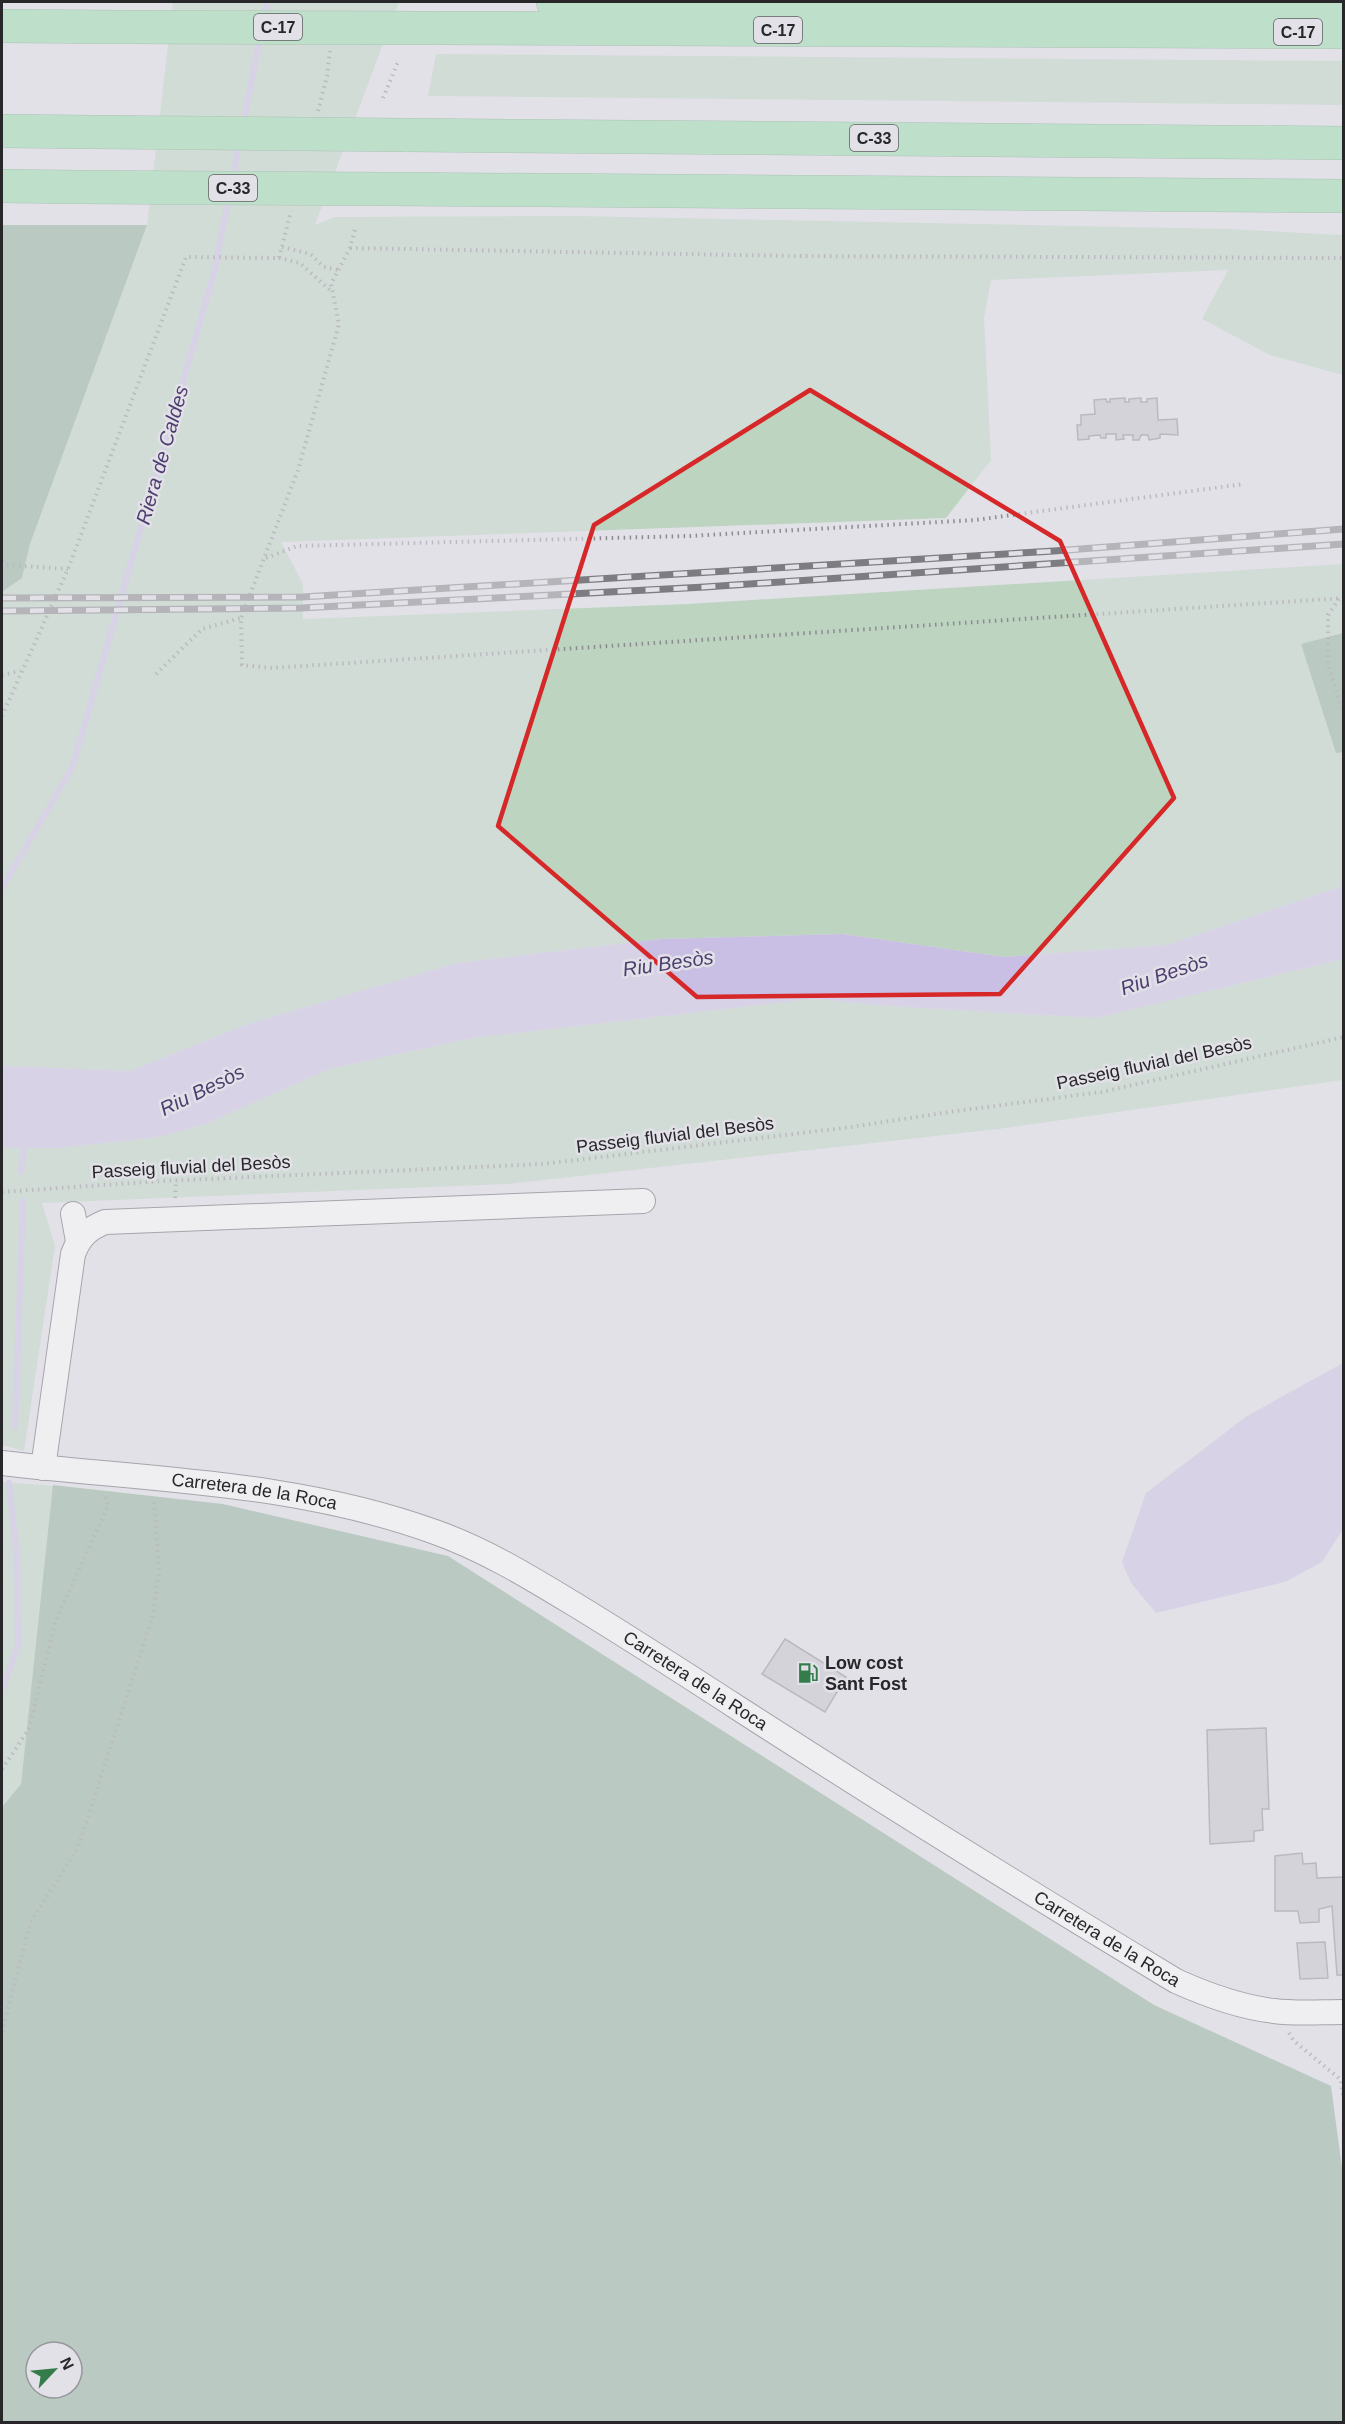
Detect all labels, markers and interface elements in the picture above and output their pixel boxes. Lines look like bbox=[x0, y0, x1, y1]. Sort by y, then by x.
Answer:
road number: C-17 bbox=[254, 14, 302, 40]
road number: C-17 bbox=[754, 17, 802, 43]
road number: C-17 bbox=[1274, 19, 1322, 45]
road number: C-33 bbox=[850, 125, 898, 151]
road number: C-33 bbox=[209, 175, 257, 201]
water label: Riera de Caldes bbox=[132, 383, 192, 527]
water label: Riu Besòs bbox=[621, 946, 715, 980]
water label: Riu Besòs bbox=[1117, 949, 1211, 999]
street label: Passeig fluvial del Besòs bbox=[1055, 1033, 1253, 1093]
water label: Riu Besòs bbox=[156, 1060, 248, 1120]
street label: Passeig fluvial del Besòs bbox=[575, 1113, 775, 1157]
street label: Passeig fluvial del Besòs bbox=[91, 1152, 291, 1182]
street label: Carretera de la Roca bbox=[171, 1469, 340, 1514]
street label: Carretera de la Roca bbox=[620, 1627, 772, 1735]
place label: Low cost Sant Fost bbox=[825, 1653, 907, 1694]
fuel station icon: Low cost Sant Fost bbox=[796, 1661, 820, 1685]
street label: Carretera de la Roca bbox=[1030, 1887, 1184, 1991]
north arrow bbox=[24, 2340, 84, 2400]
text: N bbox=[57, 2355, 77, 2373]

